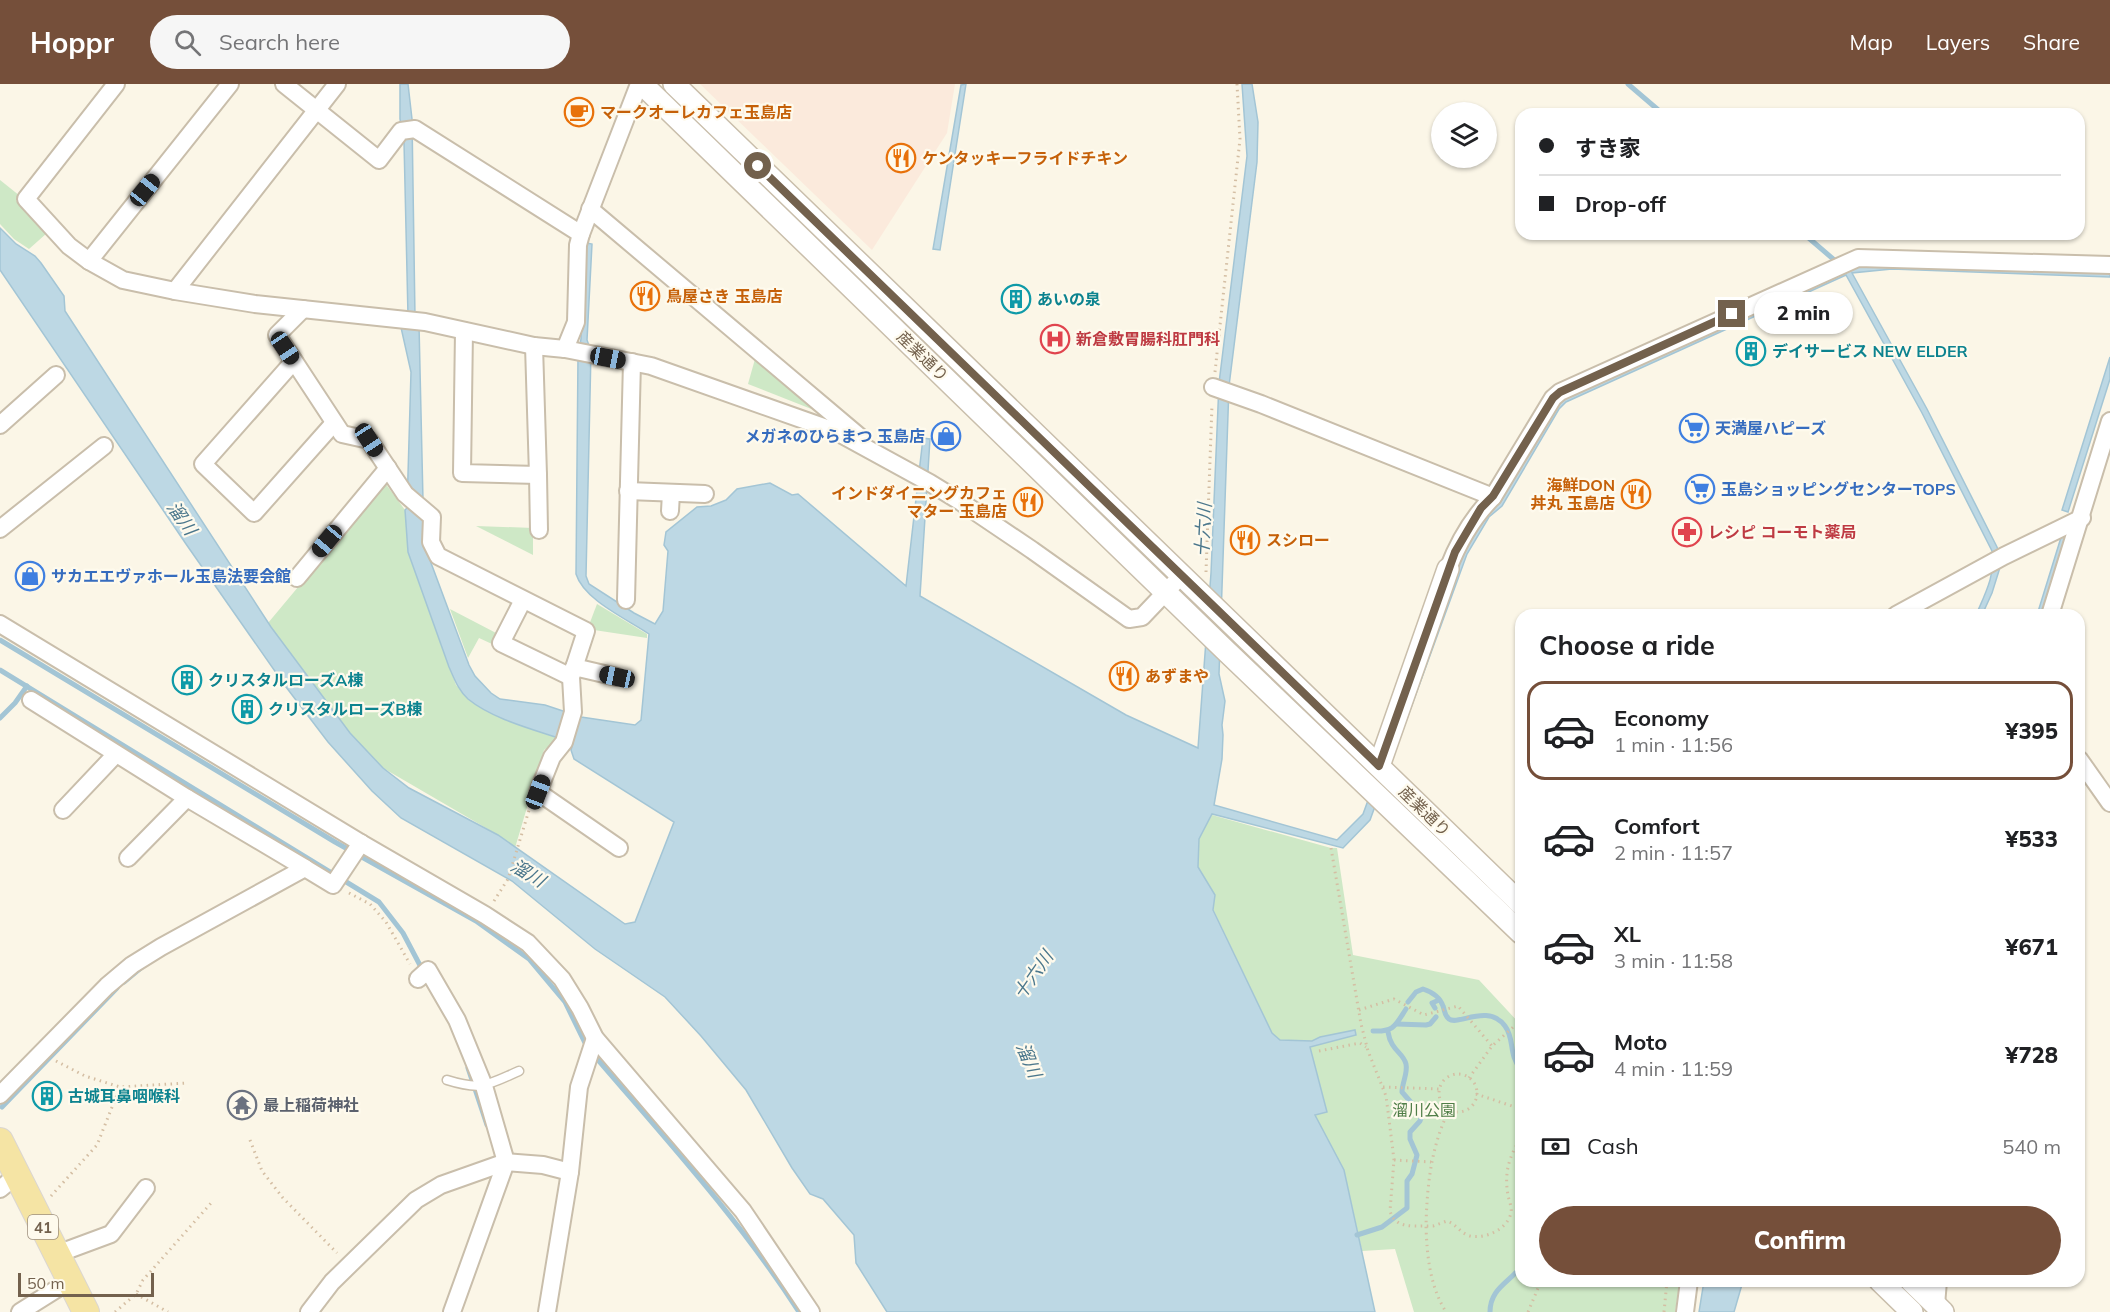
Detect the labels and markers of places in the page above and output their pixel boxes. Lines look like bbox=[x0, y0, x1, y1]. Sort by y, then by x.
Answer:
cafe icon: マークオーレカフェ玉島店 bbox=[563, 96, 595, 128]
place label: マークオーレカフェ玉島店 bbox=[600, 102, 792, 122]
restaurant icon: ケンタッキーフライドチキン bbox=[885, 142, 917, 174]
place label: ケンタッキーフライドチキン bbox=[922, 148, 1128, 168]
restaurant icon: 鳥屋さき 玉島店 bbox=[629, 280, 661, 312]
building icon: あいの泉 bbox=[1000, 283, 1032, 315]
place label: 鳥屋さき 玉島店 bbox=[666, 286, 782, 306]
place label: あいの泉 bbox=[1037, 289, 1101, 309]
hospital icon: 新倉敷胃腸科肛門科 bbox=[1039, 323, 1071, 355]
place label: 新倉敷胃腸科肛門科 bbox=[1076, 329, 1220, 349]
building icon: デイサービス NEW ELDER bbox=[1735, 335, 1767, 367]
place label: デイサービス NEW ELDER bbox=[1772, 341, 1968, 361]
supermarket icon: 天満屋ハピーズ bbox=[1678, 412, 1710, 444]
place label: 天満屋ハピーズ bbox=[1715, 418, 1826, 438]
shop icon: メガネのひらまつ 玉島店 bbox=[930, 420, 962, 452]
place label: メガネのひらまつ 玉島店 bbox=[745, 426, 925, 446]
supermarket icon: 玉島ショッピングセンターTOPS bbox=[1684, 473, 1716, 505]
place label: 海鮮DON 丼丸 玉島店 bbox=[1531, 475, 1615, 513]
restaurant icon: 海鮮DON 丼丸 玉島店 bbox=[1620, 478, 1652, 510]
place label: 玉島ショッピングセンターTOPS bbox=[1721, 479, 1956, 499]
place label: インドダイニングカフェ マター 玉島店 bbox=[831, 483, 1007, 521]
restaurant icon: インドダイニングカフェ マター 玉島店 bbox=[1012, 486, 1044, 518]
pharmacy icon: レシピ コーモト薬局 bbox=[1671, 516, 1703, 548]
place label: レシピ コーモト薬局 bbox=[1708, 522, 1856, 542]
restaurant icon: スシロー bbox=[1229, 524, 1261, 556]
place label: スシロー bbox=[1266, 530, 1330, 550]
shop icon: サカエエヴァホール玉島法要会館 bbox=[14, 560, 46, 592]
place label: サカエエヴァホール玉島法要会館 bbox=[51, 566, 291, 586]
restaurant icon: あずまや bbox=[1108, 660, 1140, 692]
building icon: クリスタルローズA棟 bbox=[171, 664, 203, 696]
place label: あずまや bbox=[1145, 666, 1209, 686]
place label: クリスタルローズA棟 bbox=[208, 670, 363, 690]
building icon: クリスタルローズB棟 bbox=[231, 693, 263, 725]
place label: クリスタルローズB棟 bbox=[268, 699, 422, 719]
building icon: 古城耳鼻咽喉科 bbox=[31, 1080, 63, 1112]
place label: 古城耳鼻咽喉科 bbox=[68, 1086, 180, 1106]
temple icon: 最上稲荷神社 bbox=[226, 1089, 258, 1121]
place label: 最上稲荷神社 bbox=[263, 1095, 359, 1115]

